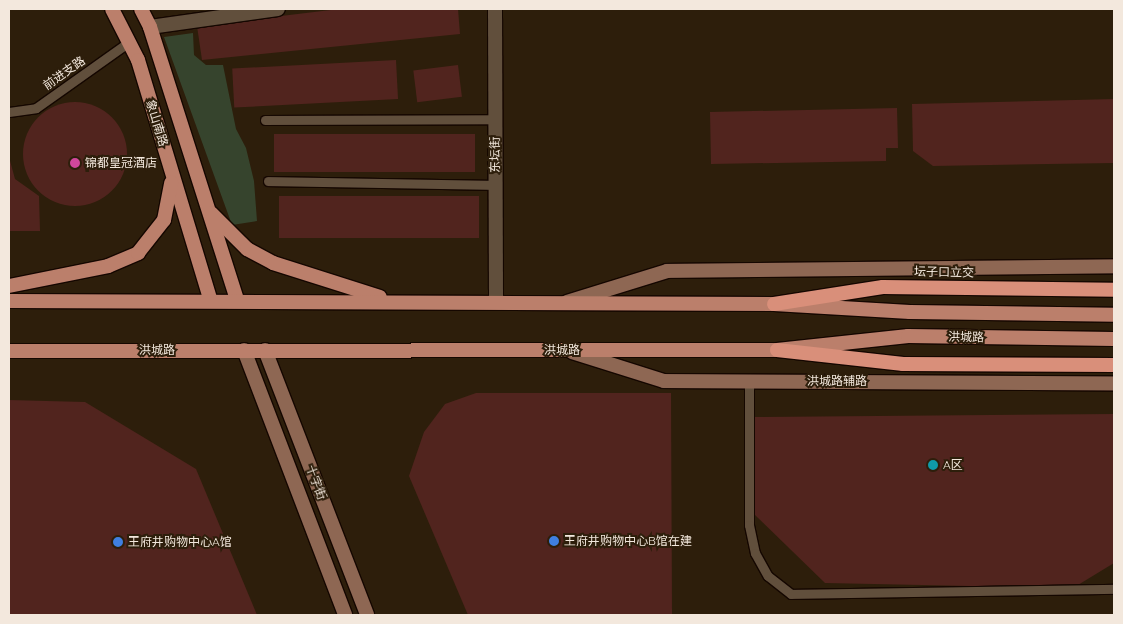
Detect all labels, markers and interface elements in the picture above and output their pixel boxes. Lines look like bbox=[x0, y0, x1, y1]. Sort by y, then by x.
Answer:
street label: 前进支路 bbox=[40, 53, 88, 93]
street label: 象山南路 bbox=[143, 98, 171, 148]
street label: 东坛街 bbox=[488, 137, 502, 173]
place label: 锦都皇冠酒店 bbox=[85, 156, 157, 170]
marker: 锦都皇冠酒店 bbox=[69, 157, 81, 169]
street label: 坛子口立交 bbox=[914, 264, 974, 280]
street label: 洪城路 bbox=[948, 329, 984, 345]
street label: 洪城路 bbox=[139, 343, 175, 357]
street label: 洪城路 bbox=[544, 343, 580, 357]
street label: 洪城路辅路 bbox=[807, 374, 867, 388]
place label: A区 bbox=[943, 458, 963, 472]
marker: A区 bbox=[927, 459, 939, 471]
street label: 十字街 bbox=[303, 463, 329, 501]
place label: 王府井购物中心B馆在建 bbox=[564, 534, 692, 548]
place label: 王府井购物中心A馆 bbox=[128, 535, 232, 549]
marker: 王府井购物中心B馆在建 bbox=[548, 535, 560, 547]
marker: 王府井购物中心A馆 bbox=[112, 536, 124, 548]

